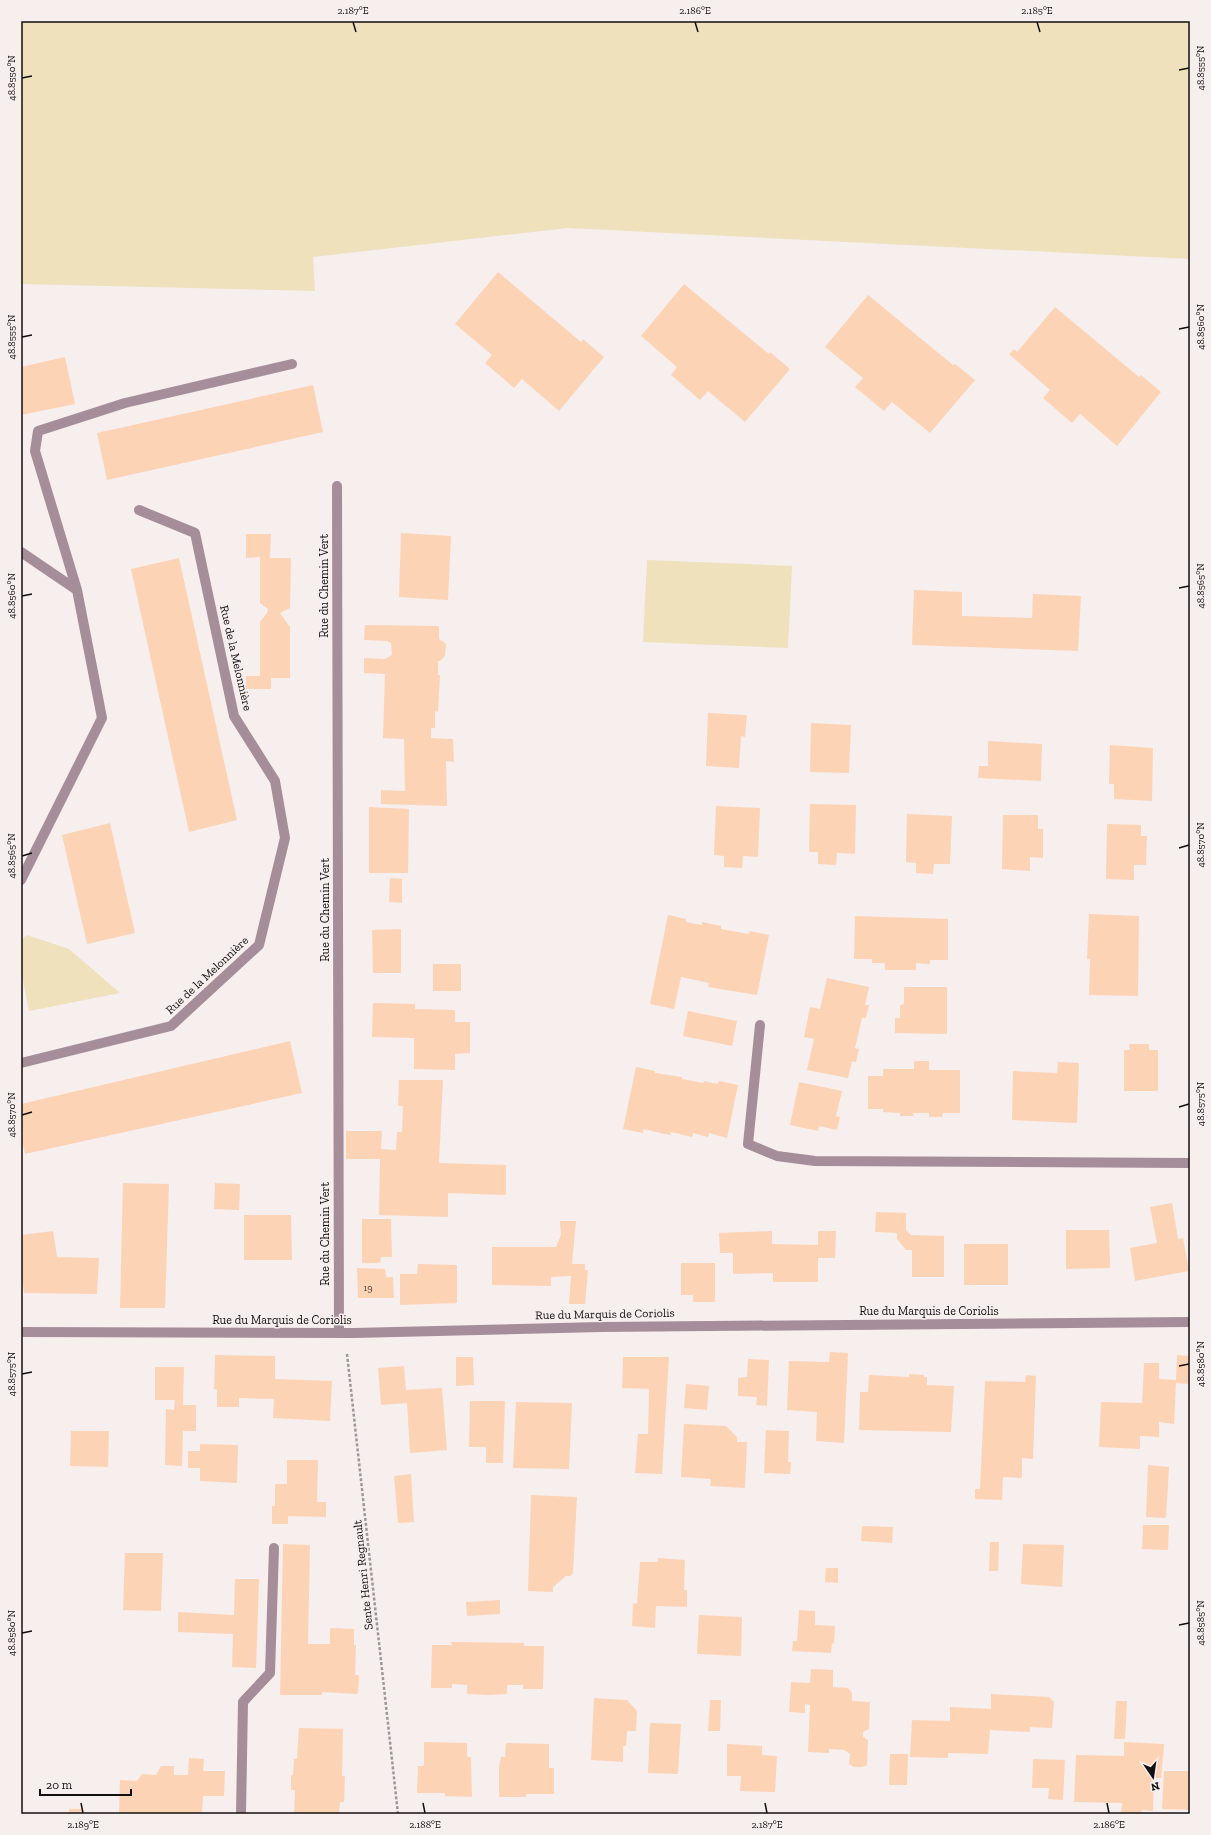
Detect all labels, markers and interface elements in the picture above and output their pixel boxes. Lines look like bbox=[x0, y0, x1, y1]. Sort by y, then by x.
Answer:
text: 2.187°E bbox=[337, 5, 369, 17]
text: 2.186°E bbox=[679, 5, 711, 17]
text: 2.185°E bbox=[1021, 5, 1053, 17]
text: 48.8555°N bbox=[1195, 45, 1207, 90]
text: 48.8550°N bbox=[6, 55, 18, 101]
text: 48.8560°N bbox=[1195, 304, 1207, 350]
text: 48.8555°N bbox=[6, 314, 18, 359]
street label: Rue du Chemin Vert bbox=[317, 534, 331, 638]
text: 48.8565°N bbox=[1195, 563, 1207, 609]
text: 48.8560°N bbox=[6, 573, 18, 619]
street label: Rue de la Melonnière bbox=[217, 604, 255, 712]
text: 48.8570°N bbox=[1195, 822, 1207, 868]
text: 48.8565°N bbox=[6, 833, 18, 879]
street label: Rue du Chemin Vert bbox=[318, 858, 332, 962]
street label: Rue de la Melonnière bbox=[163, 933, 251, 1017]
text: 48.8575°N bbox=[1195, 1081, 1207, 1126]
text: 48.8570°N bbox=[6, 1092, 18, 1138]
street label: Rue du Chemin Vert bbox=[318, 1182, 332, 1286]
house number: 19 bbox=[363, 1282, 373, 1294]
street label: Rue du Marquis de Coriolis bbox=[859, 1304, 999, 1318]
street label: Rue du Marquis de Coriolis bbox=[535, 1306, 675, 1322]
street label: Rue du Marquis de Coriolis bbox=[212, 1313, 352, 1327]
text: 48.8580°N bbox=[1195, 1341, 1207, 1387]
text: 48.8575°N bbox=[6, 1351, 18, 1396]
street label: Sente Henri Regnault bbox=[350, 1519, 376, 1631]
text: 48.8585°N bbox=[1195, 1600, 1207, 1646]
text: 48.8580°N bbox=[6, 1610, 18, 1656]
north arrow bbox=[1133, 1757, 1173, 1797]
scale bar bbox=[40, 1771, 131, 1797]
text: 20 m bbox=[46, 1778, 73, 1792]
text: N bbox=[1149, 1779, 1161, 1794]
text: 2.189°E bbox=[67, 1819, 99, 1831]
text: 2.188°E bbox=[409, 1819, 441, 1831]
text: 2.187°E bbox=[751, 1819, 783, 1831]
text: 2.186°E bbox=[1093, 1819, 1125, 1831]

